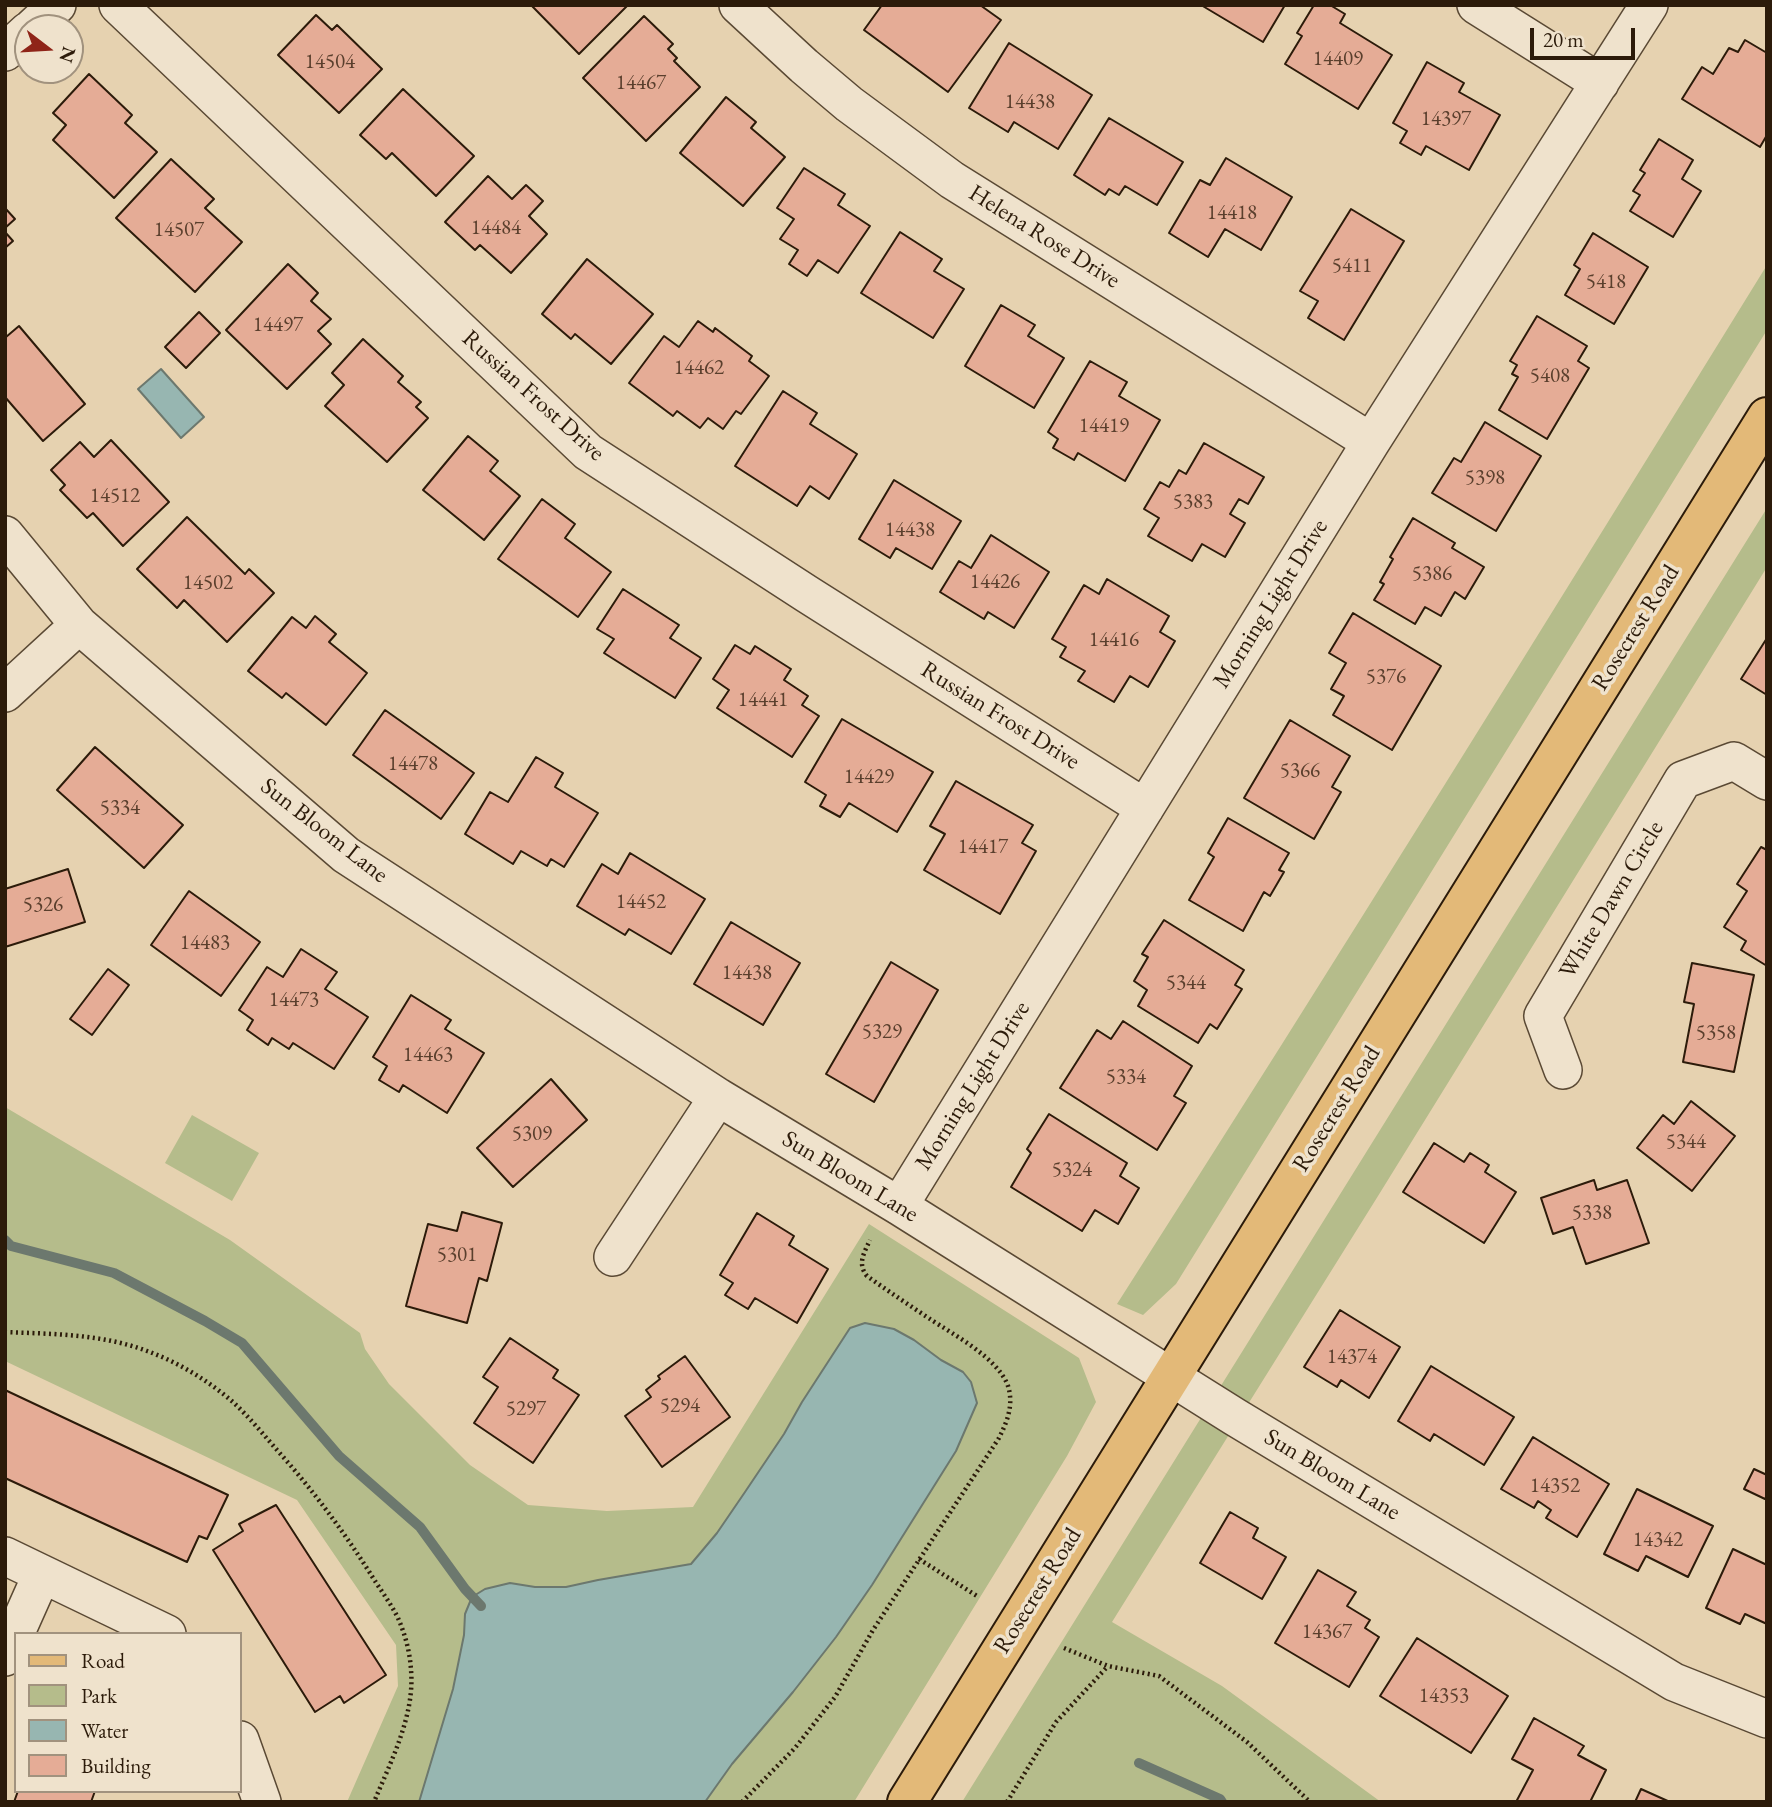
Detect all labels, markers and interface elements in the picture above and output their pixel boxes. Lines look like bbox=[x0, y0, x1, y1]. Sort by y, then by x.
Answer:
north arrow bbox=[14, 14, 84, 84]
scale bar bbox=[1534, 14, 1639, 58]
text: 20 m bbox=[1543, 26, 1584, 53]
text: N bbox=[53, 44, 82, 66]
house number: 14409 bbox=[1313, 46, 1363, 72]
house number: 14504 bbox=[305, 49, 355, 75]
house number: 14467 bbox=[616, 70, 666, 96]
house number: 14438 bbox=[1005, 89, 1055, 115]
house number: 14397 bbox=[1421, 106, 1471, 132]
street label: Helena Rose Drive bbox=[963, 179, 1125, 295]
house number: 14418 bbox=[1207, 200, 1257, 226]
house number: 14484 bbox=[471, 215, 521, 241]
house number: 14507 bbox=[154, 217, 204, 243]
house number: 5411 bbox=[1332, 253, 1372, 279]
house number: 5418 bbox=[1586, 269, 1626, 295]
house number: 14497 bbox=[253, 312, 303, 338]
street label: Russian Frost Drive bbox=[456, 324, 610, 468]
house number: 14462 bbox=[674, 355, 724, 381]
house number: 5408 bbox=[1530, 363, 1570, 389]
house number: 14419 bbox=[1079, 413, 1129, 439]
house number: 5398 bbox=[1465, 465, 1505, 491]
house number: 14512 bbox=[90, 483, 140, 509]
house number: 5383 bbox=[1173, 489, 1213, 515]
street label: Morning Light Drive bbox=[1207, 514, 1335, 694]
house number: 14438 bbox=[885, 517, 935, 543]
street label: Rosecrest Road bbox=[1586, 560, 1686, 696]
house number: 5386 bbox=[1412, 561, 1452, 587]
house number: 14426 bbox=[970, 569, 1020, 595]
house number: 14502 bbox=[183, 570, 233, 596]
house number: 14416 bbox=[1089, 627, 1139, 653]
street label: Russian Frost Drive bbox=[915, 656, 1085, 776]
house number: 5376 bbox=[1366, 664, 1406, 690]
house number: 14441 bbox=[738, 687, 788, 713]
house number: 14478 bbox=[388, 751, 438, 777]
house number: 5366 bbox=[1280, 758, 1320, 784]
house number: 14429 bbox=[844, 764, 894, 790]
street label: Sun Bloom Lane bbox=[254, 772, 394, 890]
house number: 5334 bbox=[100, 795, 140, 821]
street label: White Dawn Circle bbox=[1554, 816, 1670, 984]
house number: 14417 bbox=[958, 834, 1008, 860]
house number: 14452 bbox=[616, 889, 666, 915]
house number: 5326 bbox=[23, 892, 63, 918]
house number: 14483 bbox=[180, 930, 230, 956]
house number: 14438 bbox=[722, 960, 772, 986]
house number: 5344 bbox=[1166, 970, 1206, 996]
house number: 14473 bbox=[269, 987, 319, 1013]
street label: Morning Light Drive bbox=[909, 996, 1037, 1176]
house number: 5329 bbox=[862, 1019, 902, 1045]
house number: 5358 bbox=[1696, 1020, 1736, 1046]
street label: Rosecrest Road bbox=[1287, 1041, 1387, 1177]
house number: 14463 bbox=[403, 1042, 453, 1068]
house number: 5334 bbox=[1106, 1064, 1146, 1090]
house number: 5309 bbox=[512, 1121, 552, 1147]
street label: Sun Bloom Lane bbox=[777, 1125, 923, 1229]
house number: 5344 bbox=[1666, 1129, 1706, 1155]
house number: 5324 bbox=[1052, 1157, 1092, 1183]
house number: 5338 bbox=[1572, 1200, 1612, 1226]
house number: 5301 bbox=[437, 1242, 477, 1268]
house number: 14374 bbox=[1327, 1344, 1377, 1370]
house number: 5294 bbox=[660, 1393, 700, 1419]
house number: 5297 bbox=[506, 1396, 546, 1422]
street label: Sun Bloom Lane bbox=[1259, 1423, 1405, 1527]
house number: 14352 bbox=[1530, 1473, 1580, 1499]
street label: Rosecrest Road bbox=[988, 1523, 1088, 1659]
house number: 14342 bbox=[1633, 1527, 1683, 1553]
house number: 14367 bbox=[1302, 1619, 1352, 1645]
legend bbox=[14, 1632, 242, 1793]
text: Road bbox=[81, 1647, 125, 1674]
text: Park bbox=[81, 1682, 117, 1709]
house number: 14353 bbox=[1419, 1683, 1469, 1709]
text: Water bbox=[81, 1717, 128, 1744]
text: Building bbox=[81, 1752, 151, 1779]

